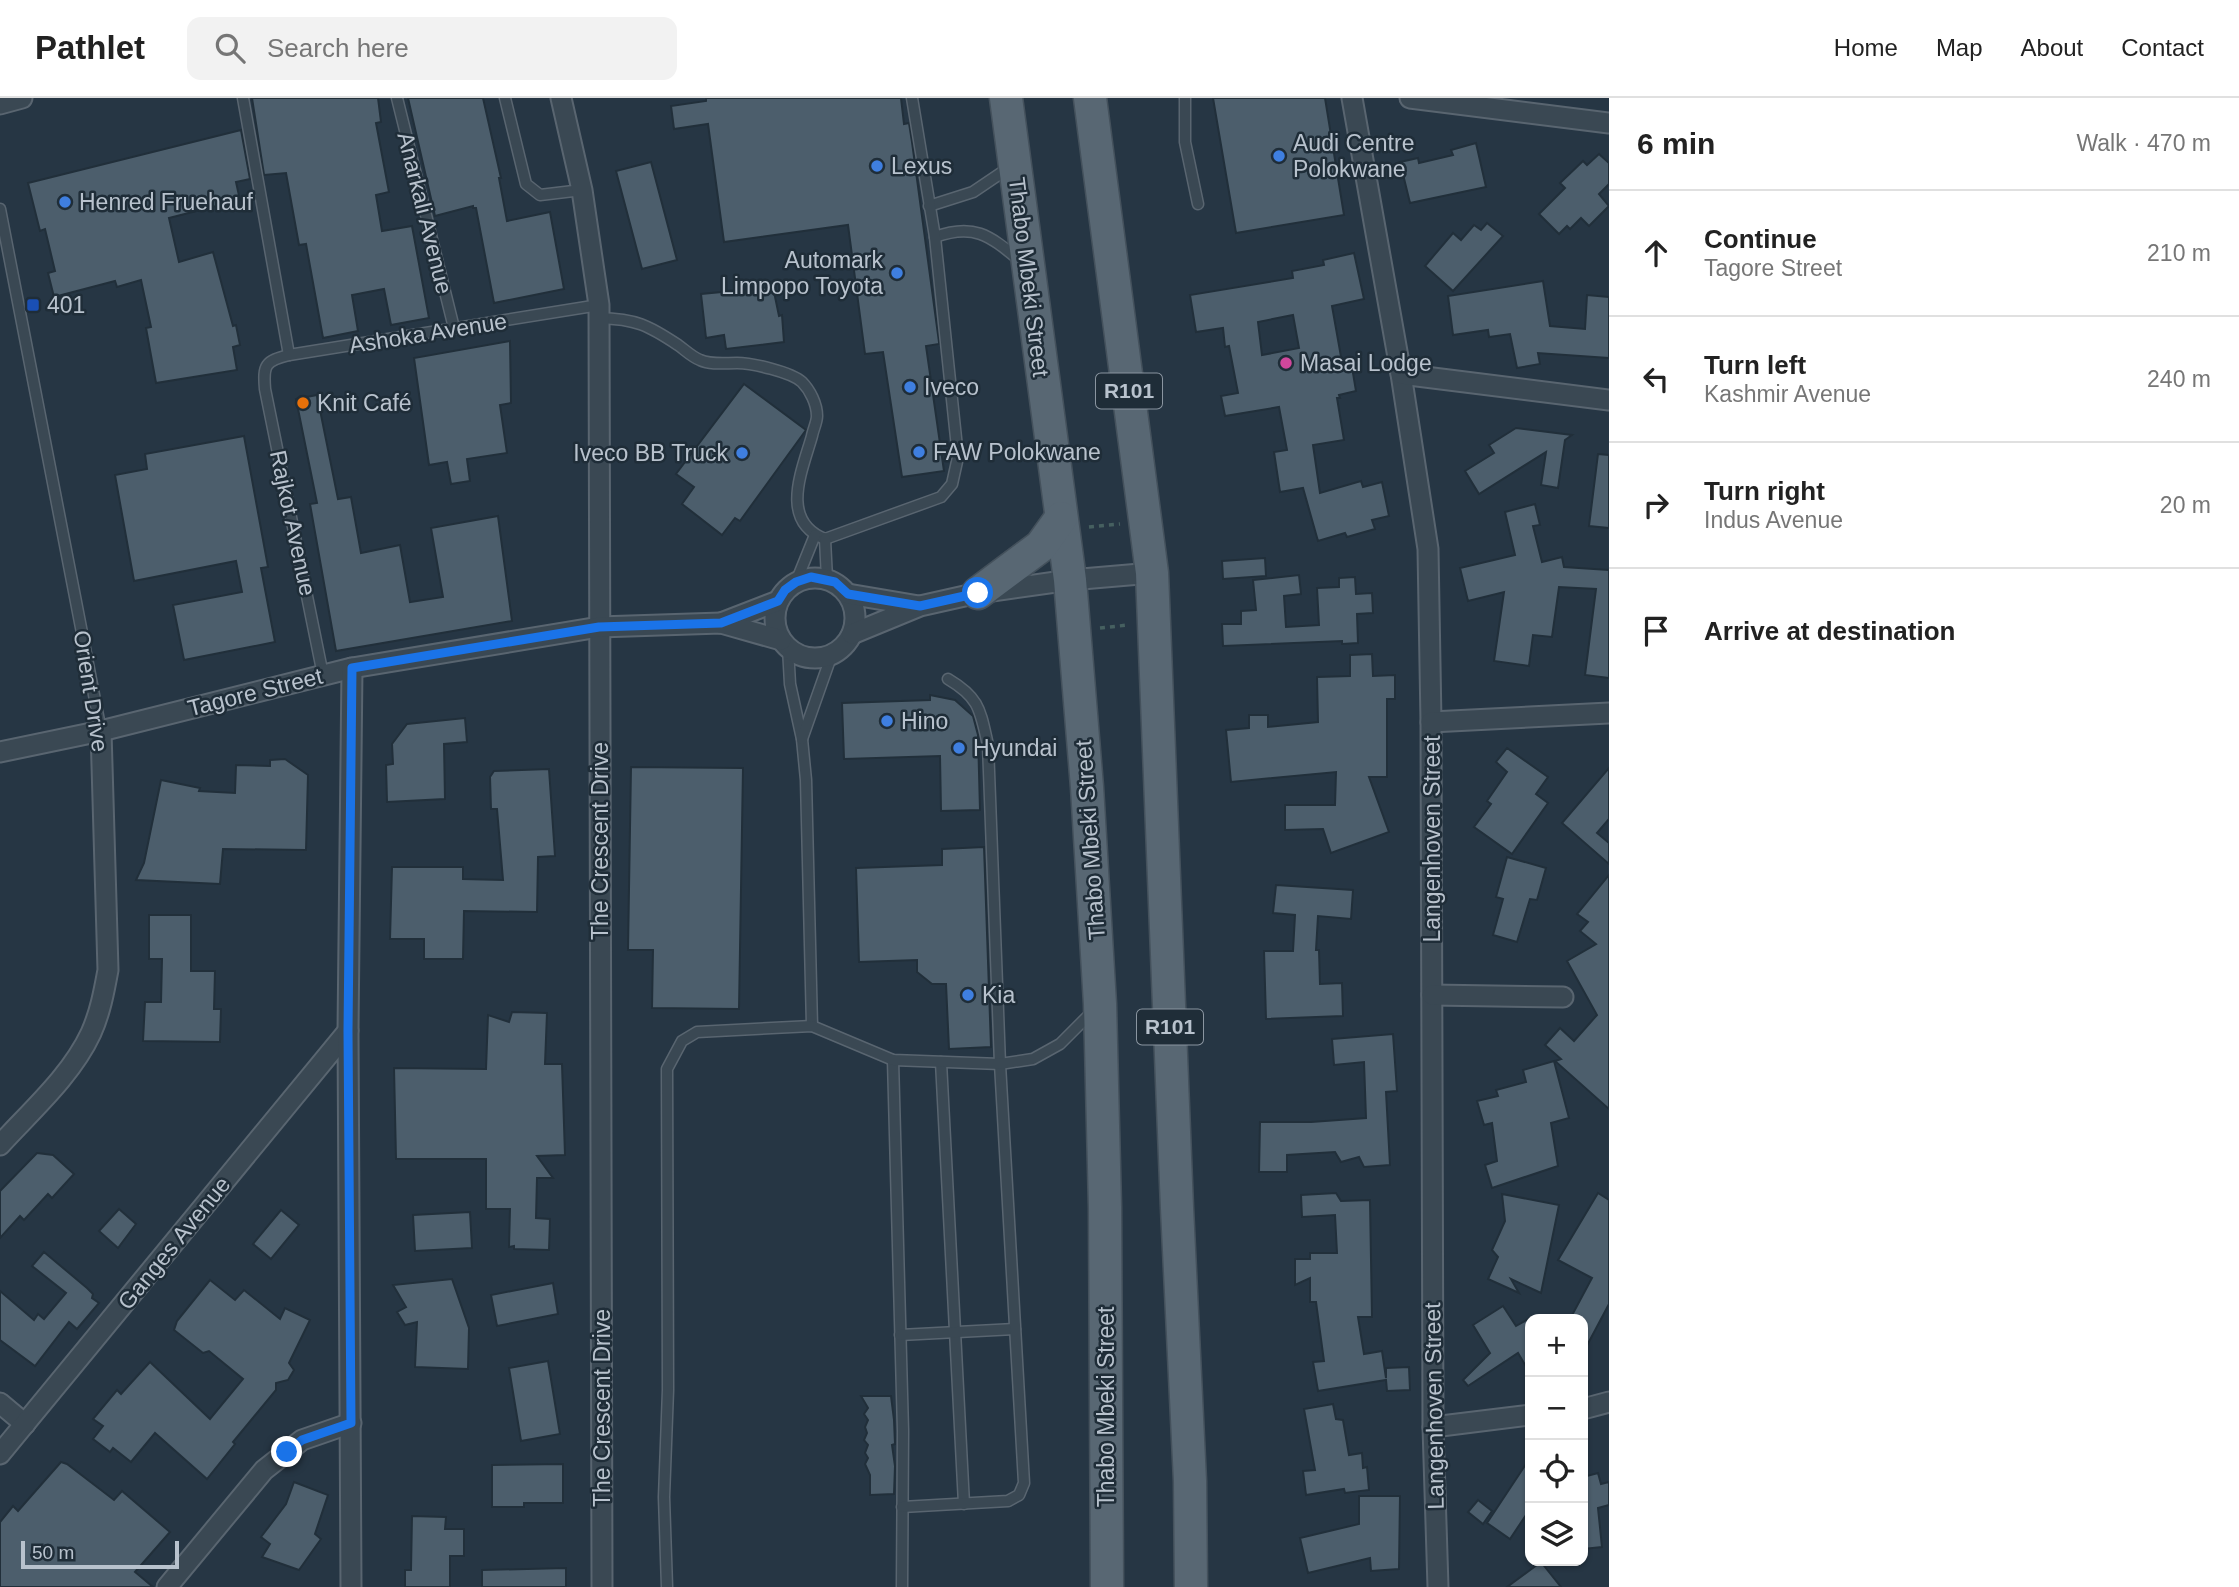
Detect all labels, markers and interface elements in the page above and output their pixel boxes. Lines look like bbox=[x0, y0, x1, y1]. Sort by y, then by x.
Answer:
search box bbox=[187, 17, 677, 80]
text: Pathlet bbox=[35, 29, 145, 66]
icon: search bbox=[211, 29, 249, 67]
text: Search here bbox=[267, 33, 409, 63]
text: Home bbox=[1834, 34, 1898, 61]
text: Map bbox=[1936, 34, 1983, 61]
text: About bbox=[2021, 34, 2083, 61]
text: Contact bbox=[2121, 34, 2204, 61]
text: 6 min bbox=[1637, 127, 1715, 160]
street label: Anarkali Avenue bbox=[392, 129, 458, 297]
place label: Audi Centre Polokwane bbox=[1293, 130, 1414, 182]
text: Walk · 470 m bbox=[2076, 130, 2211, 156]
marker: Audi Centre Polokwane bbox=[1271, 148, 1287, 164]
place label: Lexus bbox=[891, 153, 952, 179]
marker: Lexus bbox=[869, 158, 885, 174]
street label: Thabo Mbeki Street bbox=[1004, 176, 1054, 379]
place label: Henred Fruehauf bbox=[79, 189, 253, 215]
marker: Henred Fruehauf bbox=[57, 194, 73, 210]
text: Continue bbox=[1704, 224, 1817, 254]
icon: ahead bbox=[1637, 234, 1675, 272]
text: 210 m bbox=[2147, 240, 2211, 266]
place label: Automark Limpopo Toyota bbox=[721, 247, 883, 299]
text: Tagore Street bbox=[1704, 255, 1842, 281]
marker: Automark Limpopo Toyota bbox=[889, 265, 905, 281]
place label: 401 bbox=[47, 292, 85, 318]
marker: 401 bbox=[25, 297, 41, 313]
street label: Ashoka Avenue bbox=[347, 308, 509, 358]
place label: Masai Lodge bbox=[1300, 350, 1432, 376]
text: Turn left bbox=[1704, 350, 1806, 380]
marker: Masai Lodge bbox=[1278, 355, 1294, 371]
icon: left bbox=[1637, 360, 1675, 398]
text: 240 m bbox=[2147, 366, 2211, 392]
place label: Iveco bbox=[924, 374, 979, 400]
road number: R101 bbox=[1096, 374, 1162, 408]
marker: Iveco bbox=[902, 379, 918, 395]
text: Kashmir Avenue bbox=[1704, 381, 1871, 407]
place label: Knit Café bbox=[317, 390, 412, 416]
marker: Knit Café bbox=[295, 395, 311, 411]
place label: FAW Polokwane bbox=[933, 439, 1101, 465]
place label: Iveco BB Truck bbox=[573, 440, 728, 466]
marker: FAW Polokwane bbox=[911, 444, 927, 460]
marker: Iveco BB Truck bbox=[734, 445, 750, 461]
street label: Rajkot Avenue bbox=[265, 448, 321, 598]
text: Turn right bbox=[1704, 476, 1825, 506]
icon: right bbox=[1637, 486, 1675, 524]
text: 20 m bbox=[2160, 492, 2211, 518]
text: Indus Avenue bbox=[1704, 507, 1843, 533]
route start bbox=[962, 577, 993, 608]
icon: arrive bbox=[1637, 612, 1675, 650]
text: Arrive at destination bbox=[1704, 616, 1955, 646]
street label: Orient Drive bbox=[69, 628, 113, 754]
street label: Tagore Street bbox=[185, 663, 326, 721]
place label: Hino bbox=[901, 708, 948, 734]
marker: Hino bbox=[879, 713, 895, 729]
place label: Hyundai bbox=[973, 735, 1057, 761]
street label: Langenhoven Street bbox=[1419, 735, 1445, 943]
street label: Thabo Mbeki Street bbox=[1070, 738, 1110, 941]
marker: Hyundai bbox=[951, 740, 967, 756]
street label: The Crescent Drive bbox=[587, 742, 613, 940]
place label: Kia bbox=[982, 982, 1015, 1008]
marker: Kia bbox=[960, 987, 976, 1003]
road number: R101 bbox=[1137, 1010, 1203, 1044]
street label: Ganges Avenue bbox=[113, 1171, 235, 1315]
street label: Langenhoven Street bbox=[1419, 1302, 1449, 1510]
street label: Thabo Mbeki Street bbox=[1093, 1306, 1119, 1507]
street label: The Crescent Drive bbox=[589, 1309, 615, 1507]
map controls bbox=[1525, 1314, 1588, 1566]
button: + bbox=[1525, 1314, 1588, 1377]
button: − bbox=[1525, 1377, 1588, 1440]
route end bbox=[271, 1436, 302, 1467]
button: locate bbox=[1525, 1440, 1588, 1503]
button: layers bbox=[1525, 1503, 1588, 1566]
scale bar bbox=[21, 1538, 178, 1570]
text: 50 m bbox=[32, 1542, 74, 1563]

